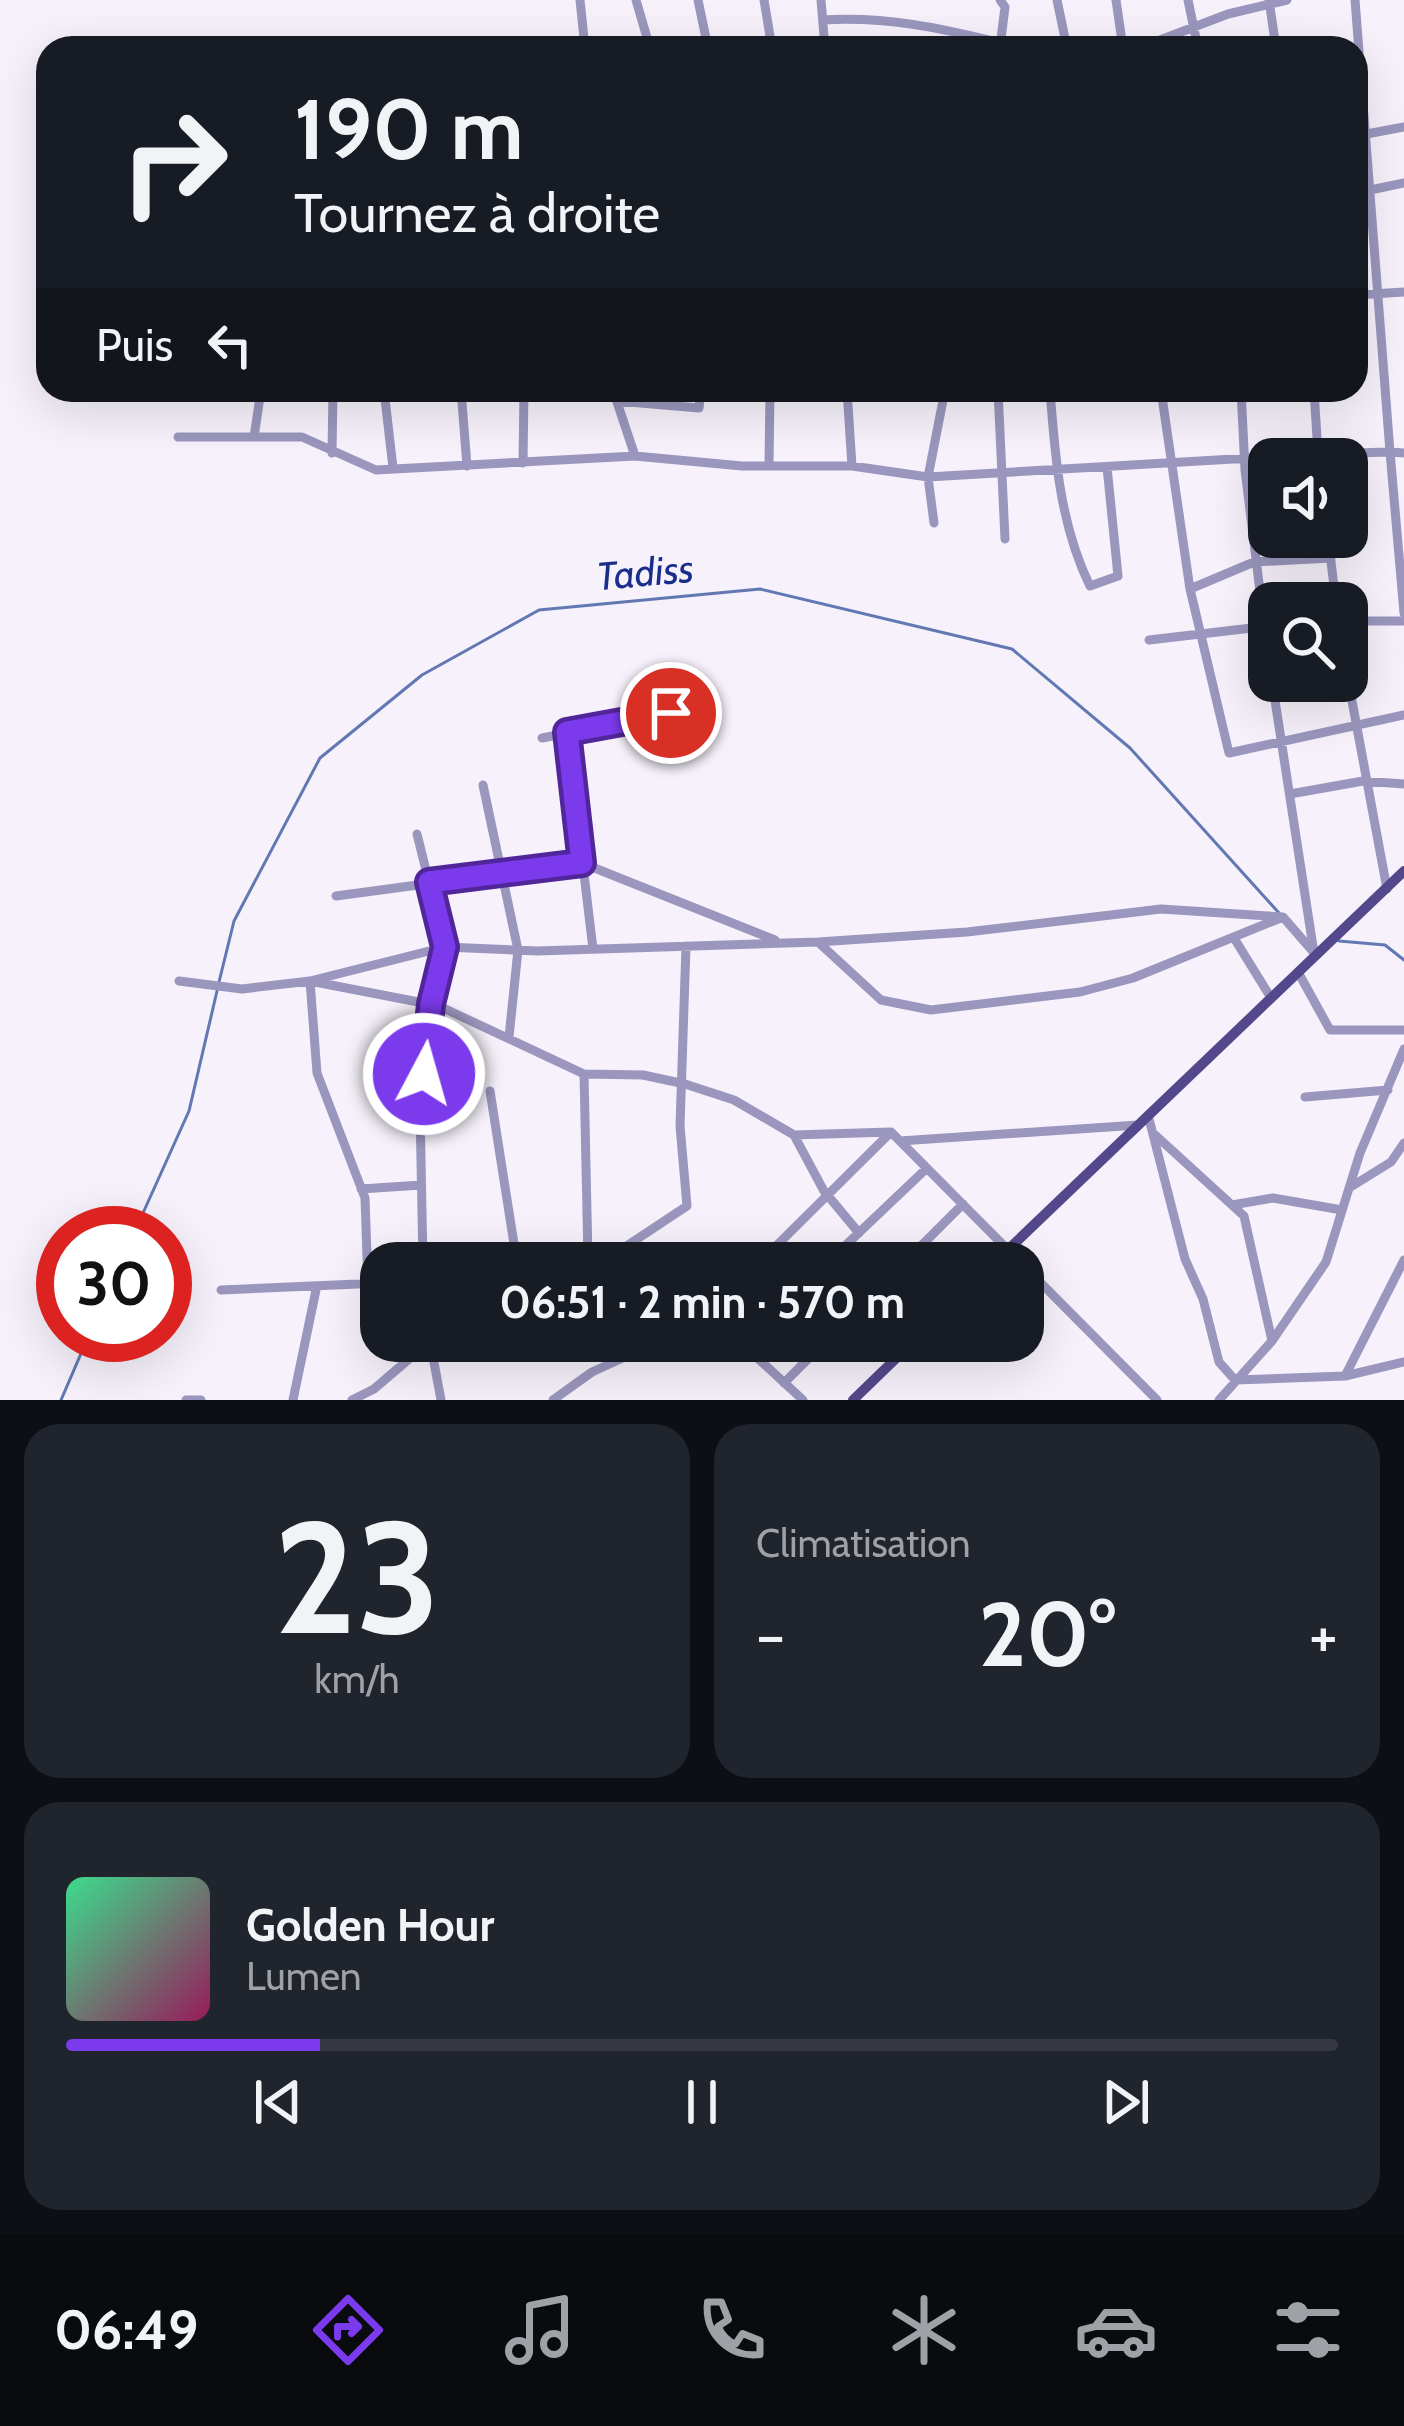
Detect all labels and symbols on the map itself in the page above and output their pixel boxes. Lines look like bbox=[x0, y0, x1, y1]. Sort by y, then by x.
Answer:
water label: Tadiss bbox=[595, 544, 695, 600]
pin bbox=[620, 662, 722, 764]
position arrow bbox=[361, 1011, 487, 1137]
speed limit sign: 30 bbox=[36, 1206, 192, 1362]

